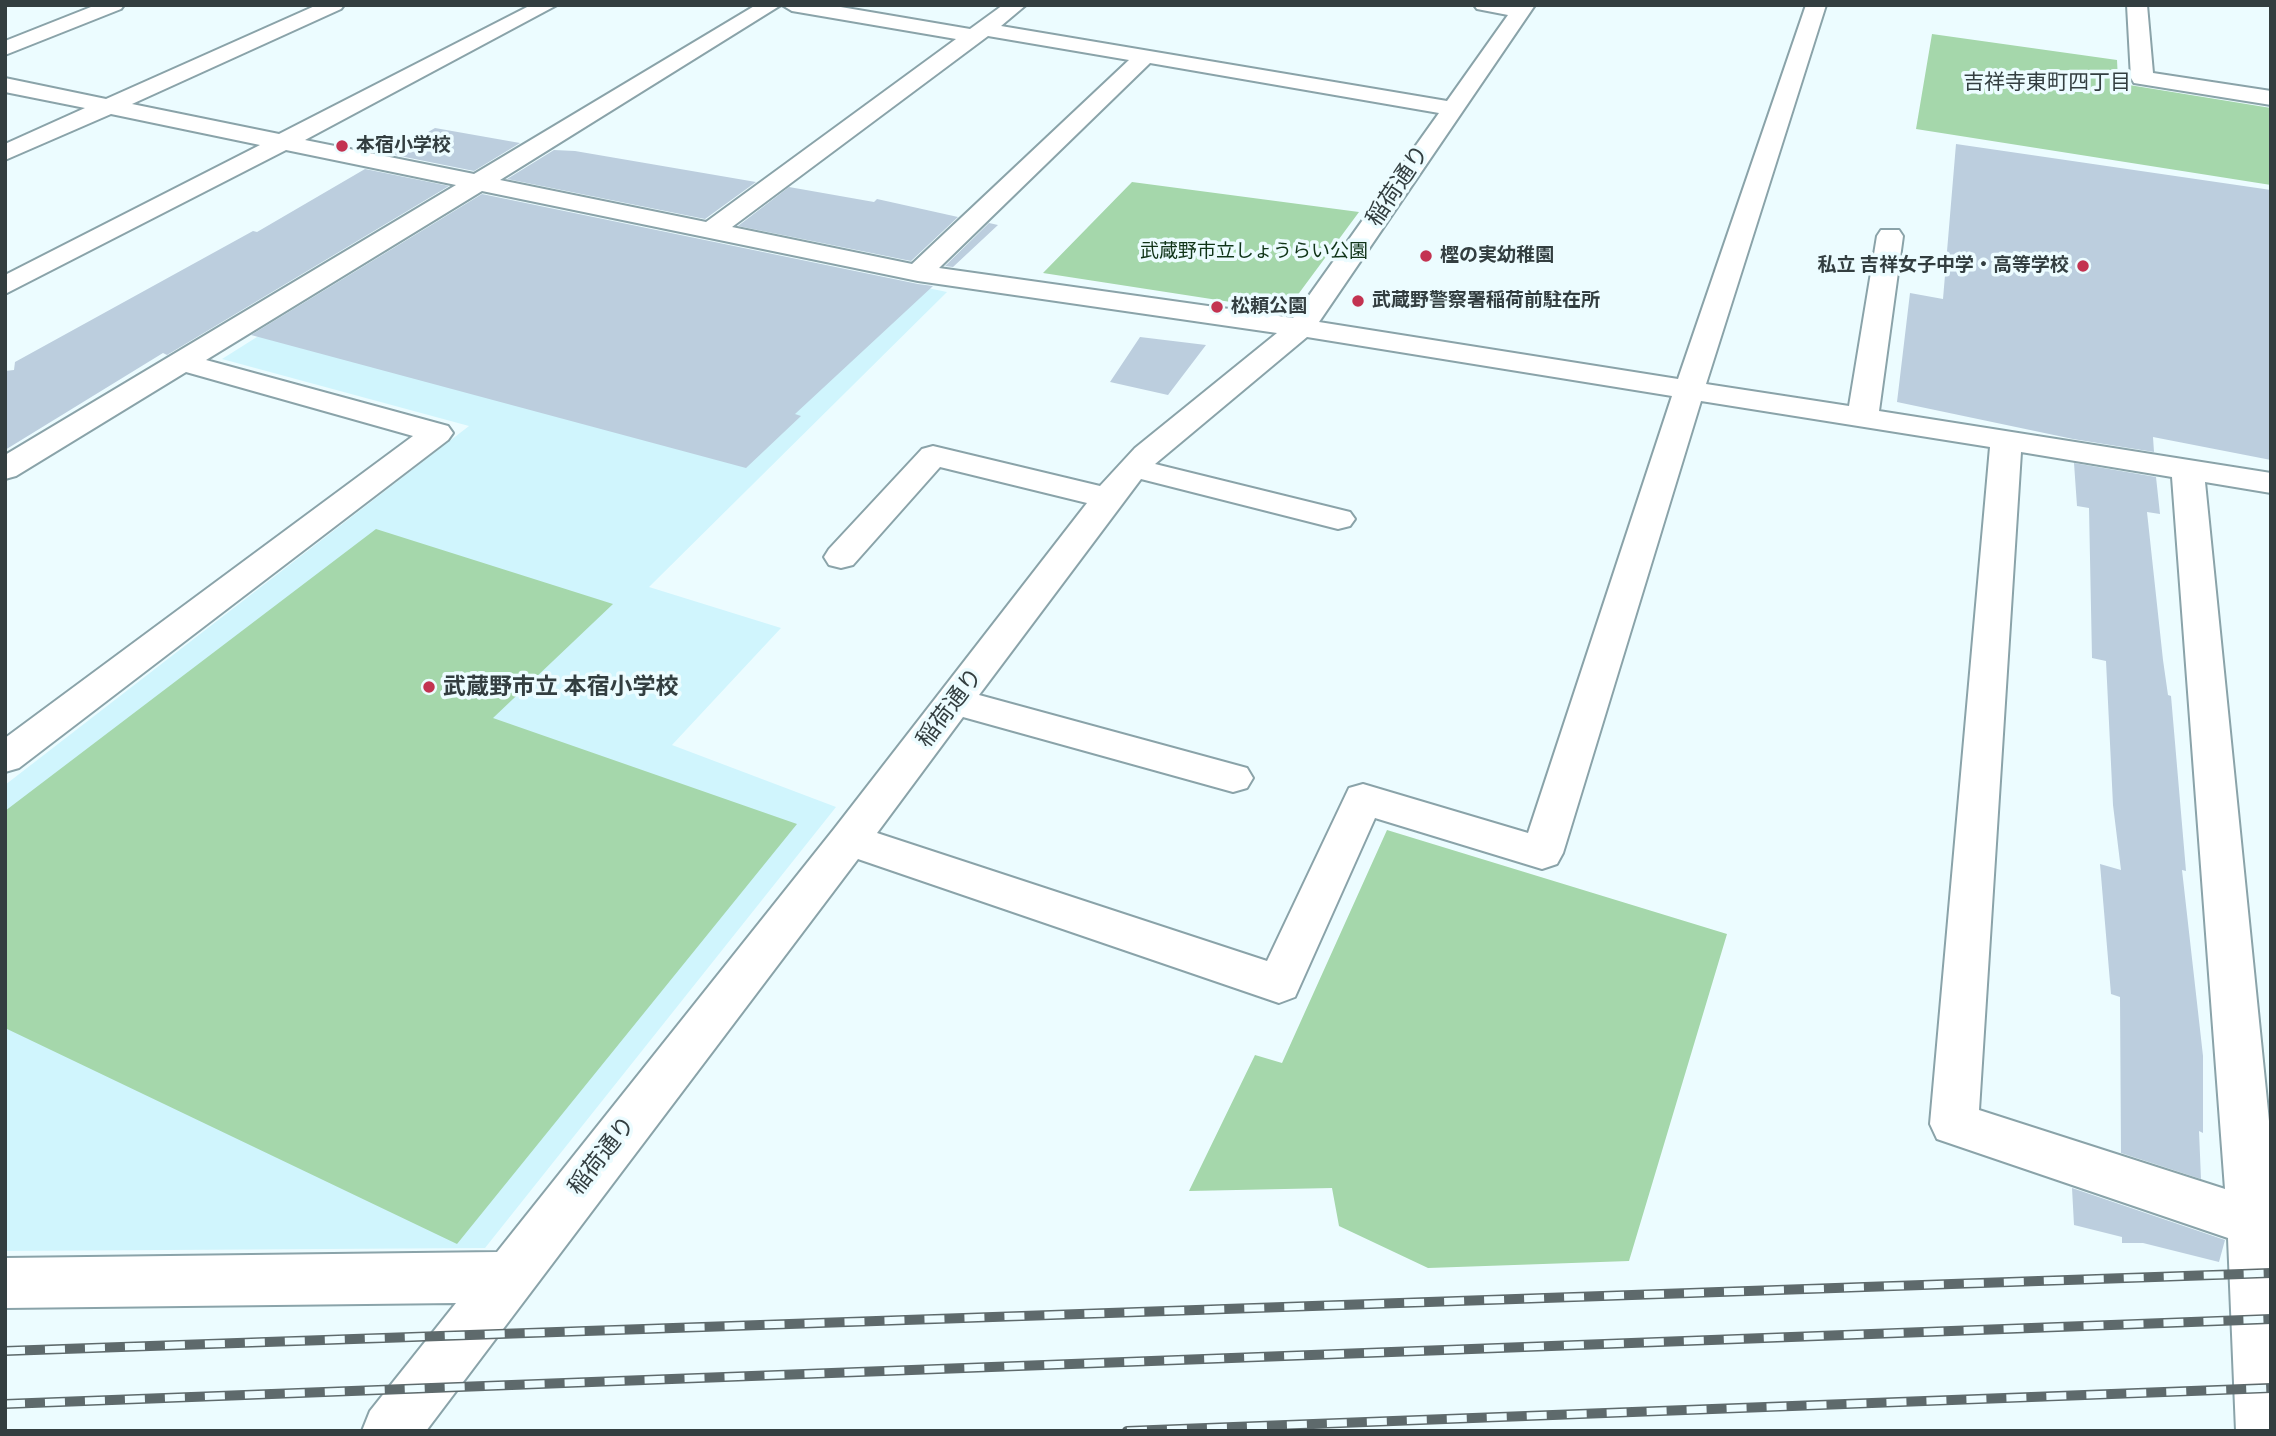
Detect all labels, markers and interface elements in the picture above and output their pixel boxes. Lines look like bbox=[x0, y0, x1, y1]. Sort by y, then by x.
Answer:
district label: 吉祥寺東町四丁目 bbox=[1963, 70, 2131, 96]
place label: 本宿小学校 bbox=[356, 135, 451, 157]
marker: 本宿小学校 bbox=[334, 138, 350, 154]
street label: 稲荷通り bbox=[1361, 140, 1435, 232]
park label: 武蔵野市立しょうらい公園 bbox=[1140, 241, 1368, 263]
place label: 樫の実幼稚園 bbox=[1440, 245, 1554, 267]
marker: 樫の実幼稚園 bbox=[1418, 248, 1434, 264]
place label: 私立 吉祥女子中学・高等学校 bbox=[1818, 255, 2069, 277]
marker: 私立 吉祥女子中学・高等学校 bbox=[2075, 258, 2091, 274]
place label: 武蔵野警察署稲荷前駐在所 bbox=[1372, 290, 1600, 312]
marker: 武蔵野警察署稲荷前駐在所 bbox=[1350, 293, 1366, 309]
place label: 松頼公園 bbox=[1231, 296, 1307, 318]
marker: 松頼公園 bbox=[1209, 299, 1225, 315]
street label: 稲荷通り bbox=[911, 663, 989, 753]
place label: 武蔵野市立 本宿小学校 bbox=[443, 673, 678, 701]
marker: 武蔵野市立 本宿小学校 bbox=[421, 679, 437, 695]
street label: 稲荷通り bbox=[563, 1111, 641, 1201]

